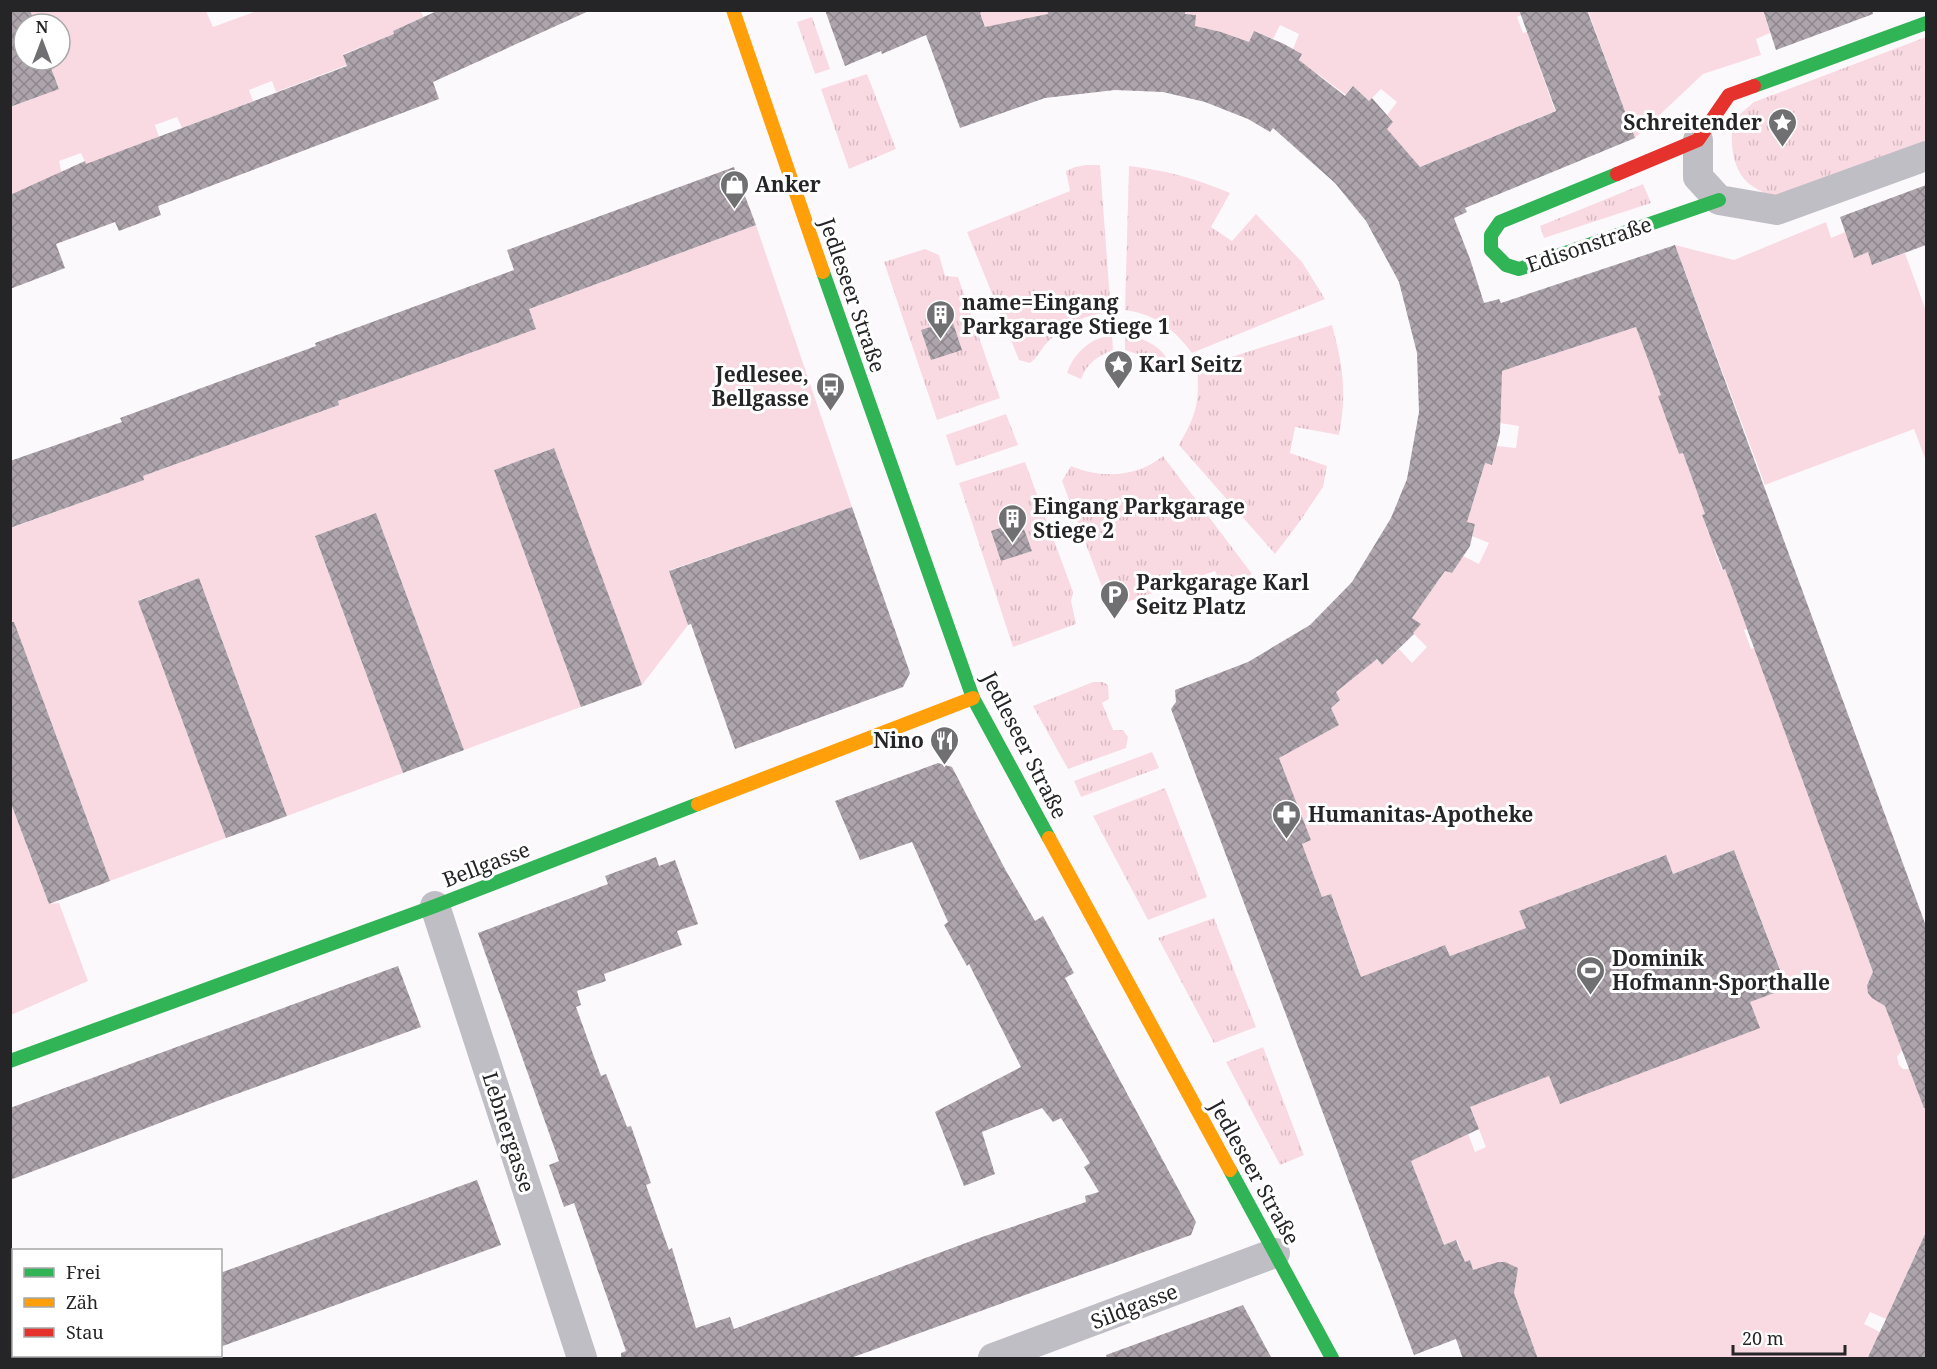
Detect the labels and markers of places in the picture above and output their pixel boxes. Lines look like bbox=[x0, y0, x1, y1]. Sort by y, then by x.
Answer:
place icon: Schreitender bbox=[1767, 106, 1799, 148]
place label: Schreitender bbox=[1623, 108, 1762, 136]
shop icon: Anker bbox=[718, 168, 750, 210]
place label: Anker bbox=[755, 170, 821, 198]
place label: name=Eingang Parkgarage Stiege 1 bbox=[962, 288, 1170, 340]
building icon: name=Eingang Parkgarage Stiege 1 bbox=[925, 298, 957, 340]
place icon: Karl Seitz bbox=[1102, 348, 1134, 390]
place label: Karl Seitz bbox=[1139, 350, 1242, 378]
place label: Jedlesee, Bellgasse bbox=[712, 360, 809, 412]
bus stop icon: Jedlesee, Bellgasse bbox=[814, 370, 846, 412]
place label: Eingang Parkgarage Stiege 2 bbox=[1033, 492, 1245, 544]
building icon: Eingang Parkgarage Stiege 2 bbox=[996, 502, 1028, 544]
place label: Parkgarage Karl Seitz Platz bbox=[1136, 568, 1310, 620]
parking icon: Parkgarage Karl Seitz Platz bbox=[1099, 578, 1131, 620]
restaurant icon: Nino bbox=[929, 724, 961, 766]
place label: Nino bbox=[873, 726, 924, 754]
pharmacy icon: Humanitas-Apotheke bbox=[1271, 798, 1303, 840]
place label: Humanitas-Apotheke bbox=[1308, 800, 1533, 828]
place label: Dominik Hofmann-Sporthalle bbox=[1612, 944, 1830, 996]
sports icon: Dominik Hofmann-Sporthalle bbox=[1575, 954, 1607, 996]

